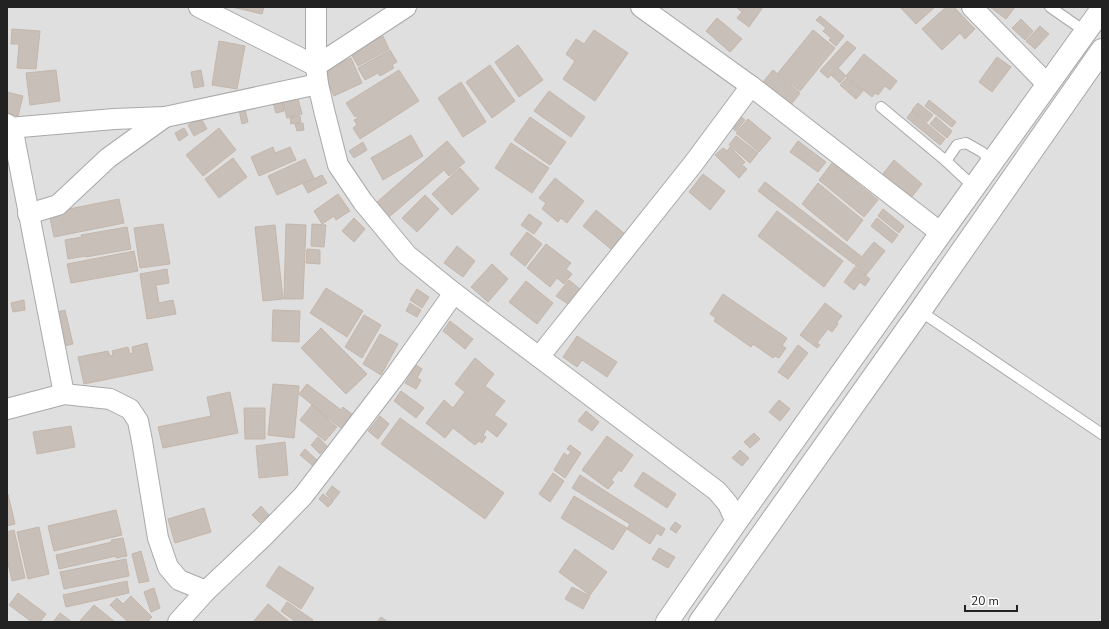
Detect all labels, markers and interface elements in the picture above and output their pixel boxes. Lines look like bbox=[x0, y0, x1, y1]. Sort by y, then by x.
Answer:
scale bar bbox=[965, 587, 1017, 613]
text: 20 m bbox=[971, 593, 999, 609]

